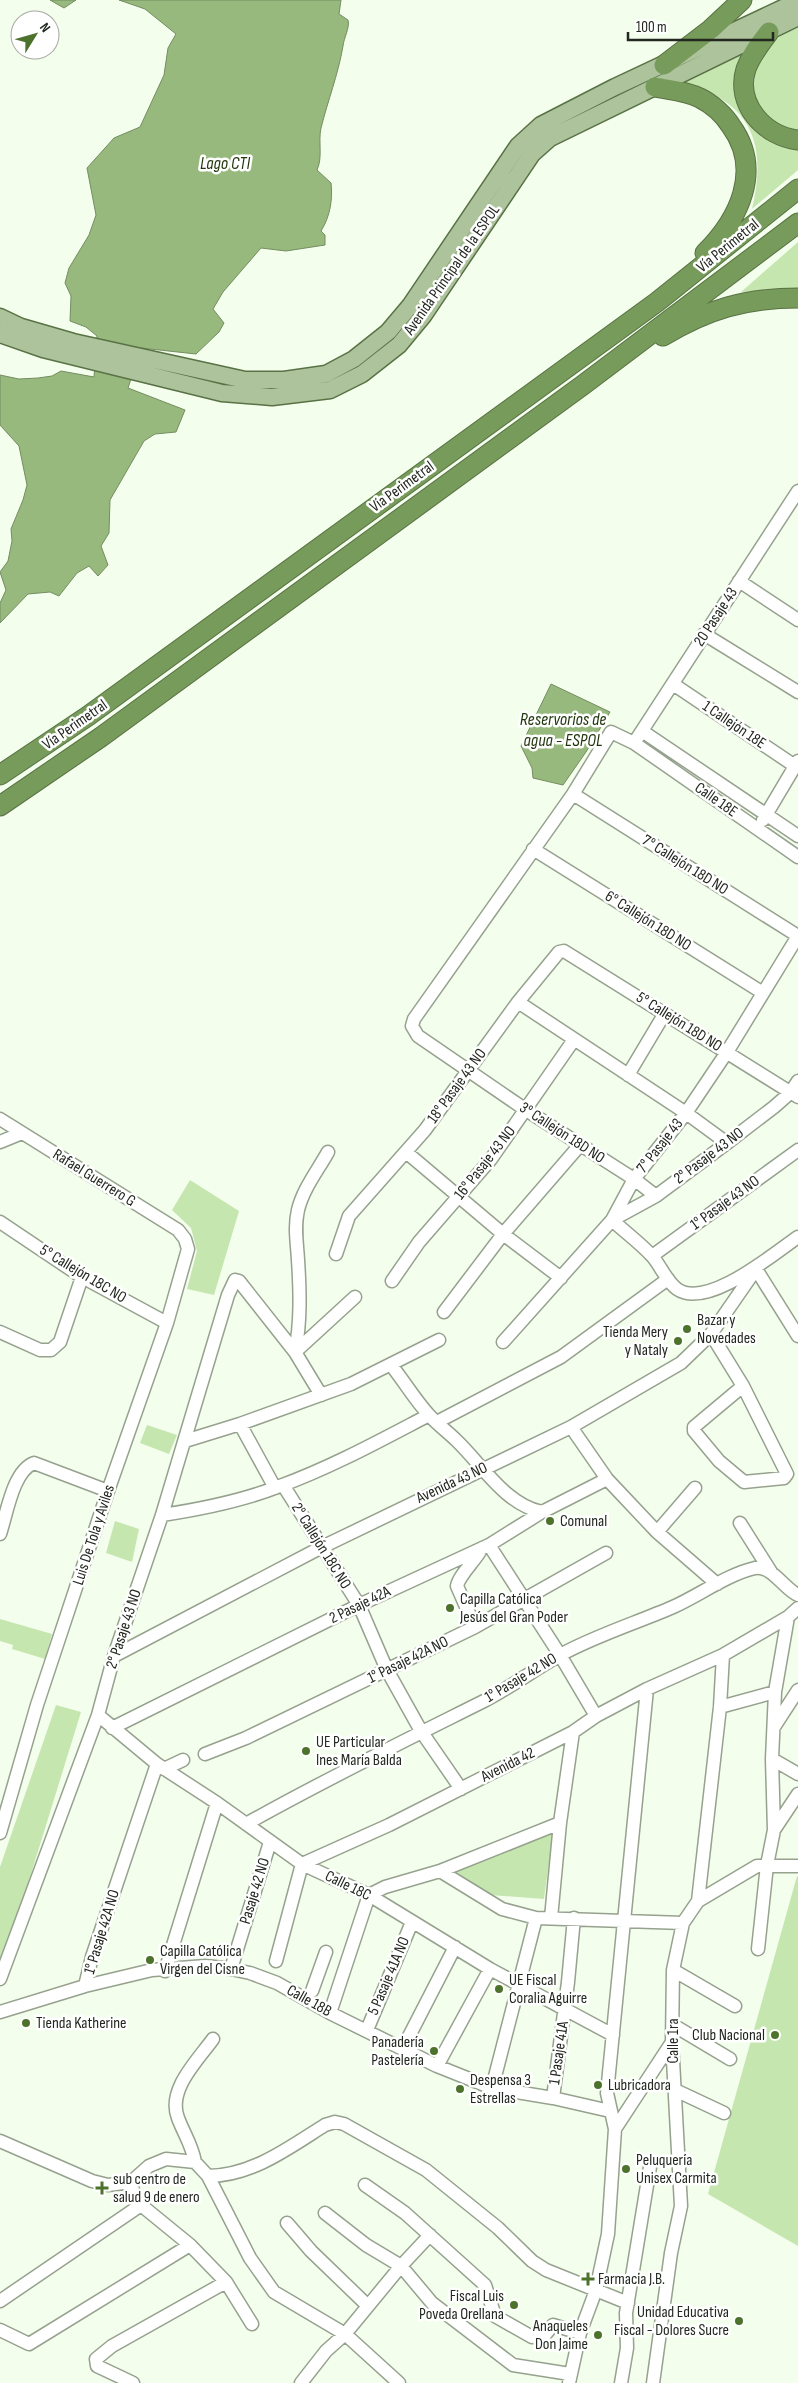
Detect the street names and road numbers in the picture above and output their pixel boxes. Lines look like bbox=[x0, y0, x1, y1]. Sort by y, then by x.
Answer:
street label: Avenida Principal de la ESPOL bbox=[399, 201, 504, 340]
street label: Vía Perimetral bbox=[693, 215, 763, 277]
street label: Vía Perimetral bbox=[366, 457, 438, 517]
street label: 20 Pasaje 43 bbox=[690, 584, 742, 650]
street label: Vía Perimetral bbox=[39, 696, 111, 754]
street label: 1 Callejón 18E bbox=[699, 697, 769, 753]
street label: Calle 18E bbox=[691, 779, 741, 821]
street label: 7° Callejón 18D NO bbox=[638, 831, 732, 899]
street label: 6° Callejón 18D NO bbox=[601, 887, 695, 955]
street label: 5° Callejón 18D NO bbox=[633, 988, 726, 1056]
street label: 18° Pasaje 43 NO bbox=[423, 1045, 491, 1127]
street label: 3° Callejón 18D NO bbox=[516, 1098, 608, 1168]
street label: 7° Pasaje 43 bbox=[633, 1115, 687, 1177]
street label: 16° Pasaje 43 NO bbox=[450, 1122, 520, 1204]
street label: 2° Pasaje 43 NO bbox=[670, 1124, 748, 1188]
street label: Rafael Guerrero G bbox=[49, 1145, 139, 1211]
street label: 1° Pasaje 43 NO bbox=[687, 1172, 763, 1234]
street label: 5° Callejón 18C NO bbox=[36, 1241, 130, 1307]
street label: Avenida 43 NO bbox=[412, 1458, 491, 1508]
street label: Luis De Tola y Aviles bbox=[69, 1482, 119, 1587]
street label: 2° Callejón 18C NO bbox=[287, 1499, 355, 1593]
street label: 2 Pasaje 42A bbox=[326, 1582, 394, 1628]
street label: 2° Pasaje 43 NO bbox=[102, 1587, 146, 1671]
street label: 1° Pasaje 42A NO bbox=[365, 1632, 452, 1688]
street label: 1° Pasaje 42 NO bbox=[482, 1649, 561, 1707]
street label: Avenida 42 bbox=[477, 1743, 538, 1787]
street label: Pasaje 42 NO bbox=[236, 1855, 274, 1926]
street label: Calle 18C bbox=[322, 1867, 374, 1905]
street label: 1° Pasaje 42A NO bbox=[80, 1887, 124, 1977]
street label: 5 Pasaje 41A NO bbox=[364, 1934, 414, 2018]
street label: Calle 18B bbox=[283, 1981, 335, 2021]
street label: Calle 1ra bbox=[664, 2018, 683, 2064]
street label: 1 Pasaje 41A bbox=[545, 2020, 573, 2086]

